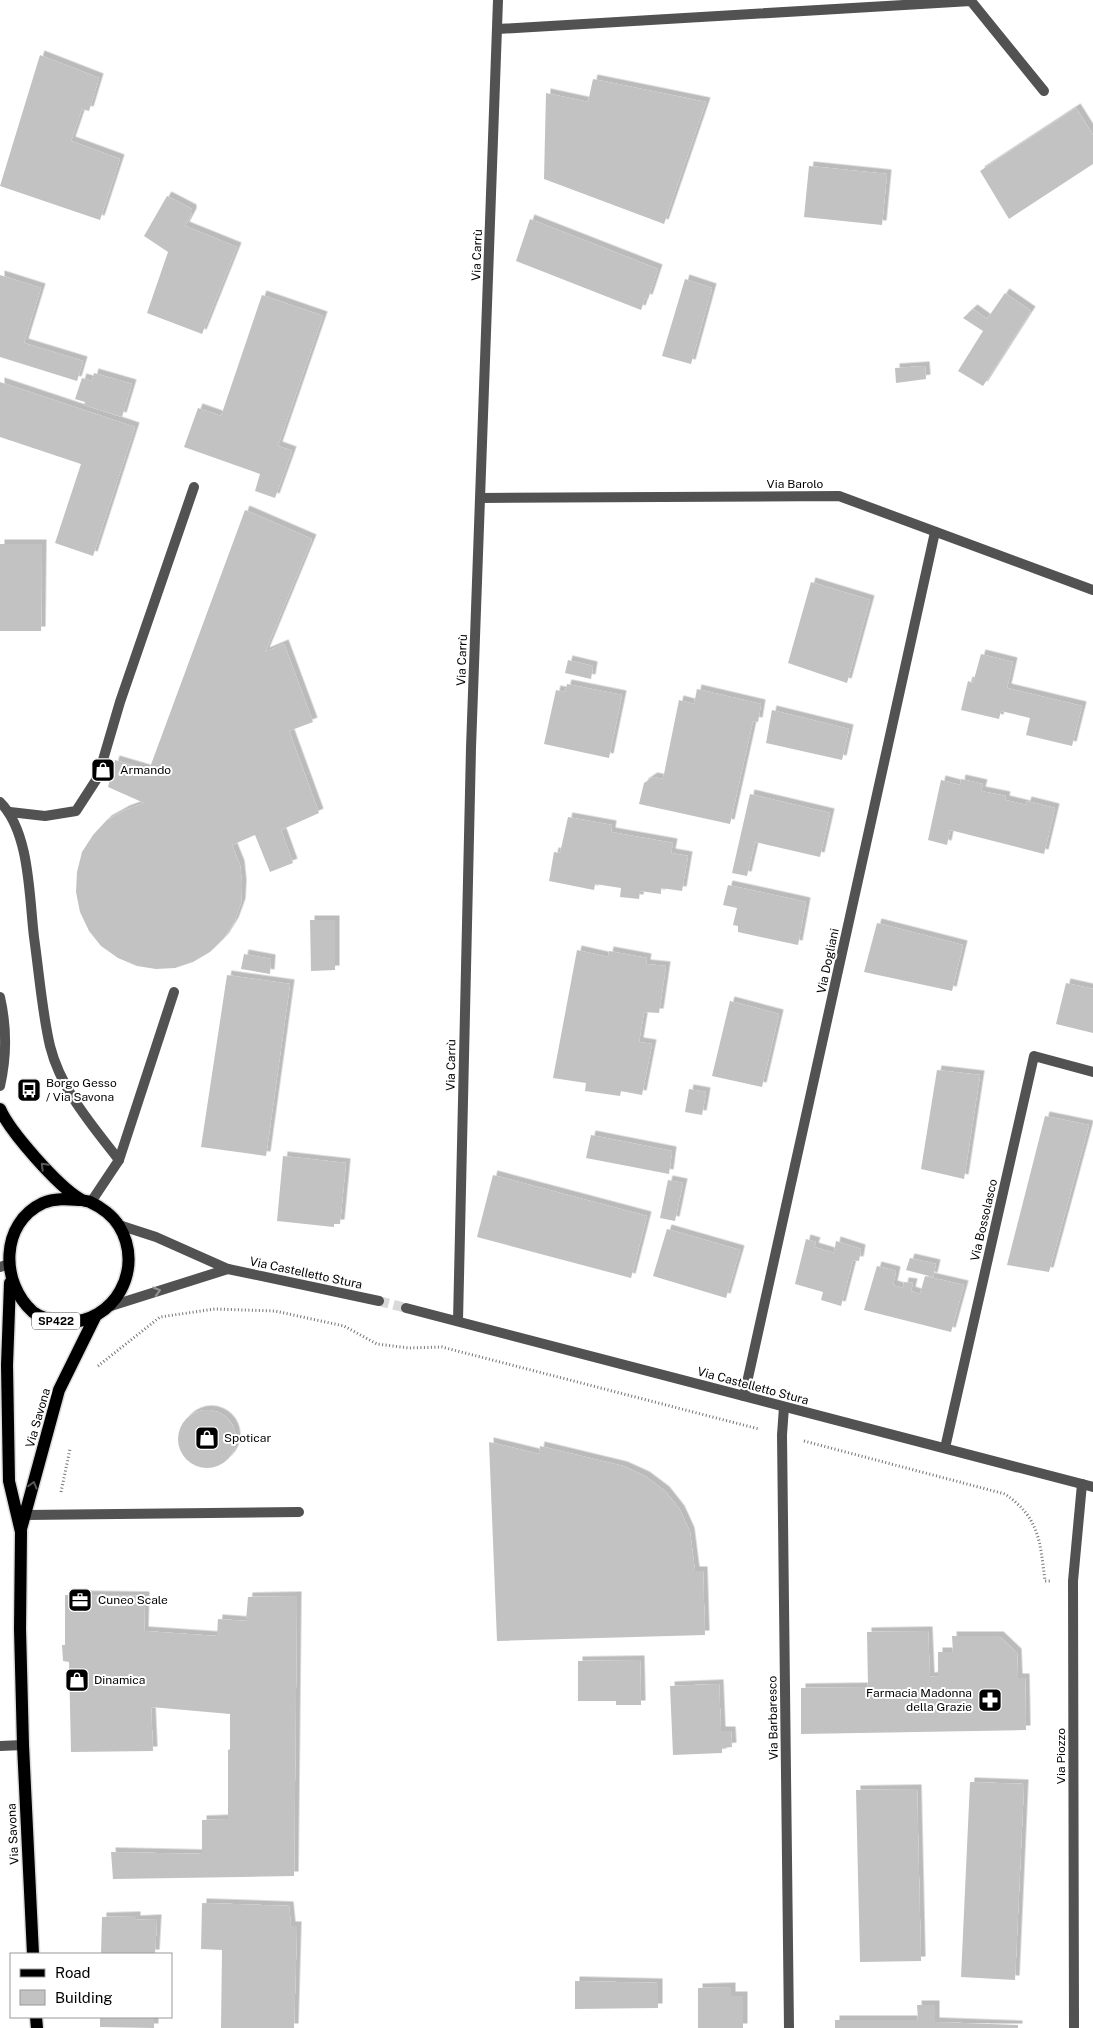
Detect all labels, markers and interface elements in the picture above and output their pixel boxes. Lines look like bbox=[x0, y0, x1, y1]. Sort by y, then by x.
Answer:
street label: Via Carrù bbox=[469, 229, 485, 281]
street label: Via Barolo bbox=[767, 477, 824, 491]
street label: Via Carrù bbox=[454, 634, 470, 686]
shop icon: Armando bbox=[90, 757, 116, 783]
place label: Armando bbox=[120, 763, 171, 777]
street label: Via Dogliani bbox=[814, 927, 842, 995]
street label: Via Carrù bbox=[444, 1039, 458, 1091]
place label: Borgo Gesso / Via Savona bbox=[46, 1076, 117, 1104]
bus stop icon: Borgo Gesso / Via Savona bbox=[16, 1077, 42, 1103]
one-way arrow bbox=[41, 1163, 50, 1172]
street label: Via Bossolasco bbox=[968, 1177, 1000, 1262]
street label: Via Castelletto Stura bbox=[248, 1254, 364, 1292]
one-way arrow bbox=[153, 1287, 161, 1297]
road number: SP422 bbox=[32, 1312, 80, 1330]
street label: Via Castelletto Stura bbox=[696, 1364, 810, 1408]
street label: Via Savona bbox=[23, 1387, 53, 1449]
shop icon: Spoticar bbox=[194, 1425, 220, 1451]
place label: Spoticar bbox=[224, 1431, 271, 1445]
one-way arrow bbox=[28, 1481, 38, 1489]
office icon: Cuneo Scale bbox=[67, 1587, 93, 1613]
place label: Cuneo Scale bbox=[98, 1593, 168, 1607]
shop icon: Dinamica bbox=[64, 1667, 90, 1693]
place label: Dinamica bbox=[94, 1673, 145, 1687]
street label: Via Barbaresco bbox=[765, 1675, 781, 1760]
place label: Farmacia Madonna della Grazie bbox=[866, 1686, 972, 1714]
pharmacy icon: Farmacia Madonna della Grazie bbox=[977, 1687, 1003, 1713]
street label: Via Piozzo bbox=[1054, 1728, 1068, 1784]
street label: Via Savona bbox=[4, 1803, 22, 1865]
legend bbox=[10, 1953, 172, 2018]
text: Road bbox=[55, 1964, 91, 1981]
text: Building bbox=[55, 1989, 113, 2006]

